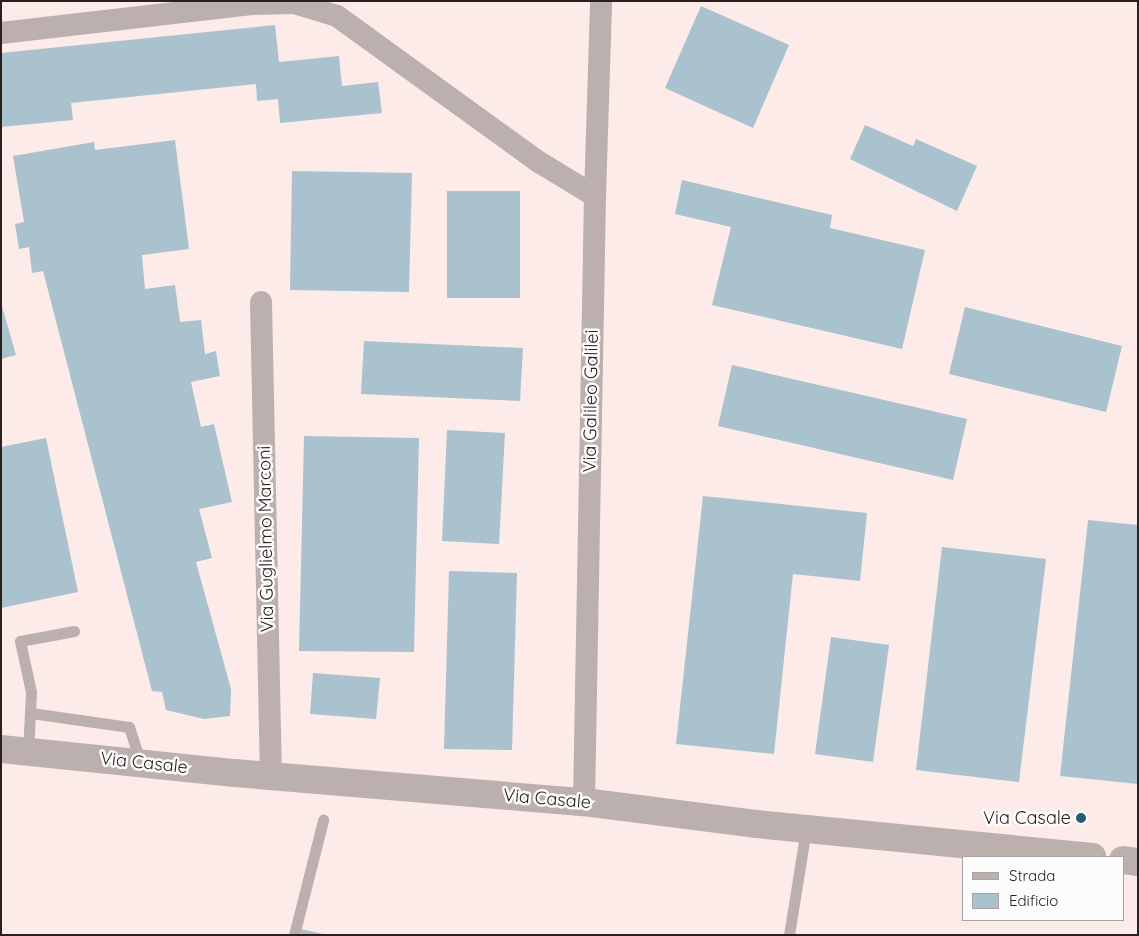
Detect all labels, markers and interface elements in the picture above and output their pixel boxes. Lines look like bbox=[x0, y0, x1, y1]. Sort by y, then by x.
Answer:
street label: Via Galileo Galilei bbox=[579, 329, 603, 473]
street label: Via Guglielmo Marconi bbox=[254, 445, 278, 633]
street label: Via Casale bbox=[99, 748, 189, 778]
street label: Via Casale bbox=[502, 784, 592, 814]
place label: Via Casale bbox=[983, 807, 1071, 829]
marker: Via Casale bbox=[1075, 812, 1087, 824]
legend bbox=[962, 856, 1124, 921]
text: Strada bbox=[1009, 866, 1055, 885]
text: Edificio bbox=[1009, 891, 1058, 910]

